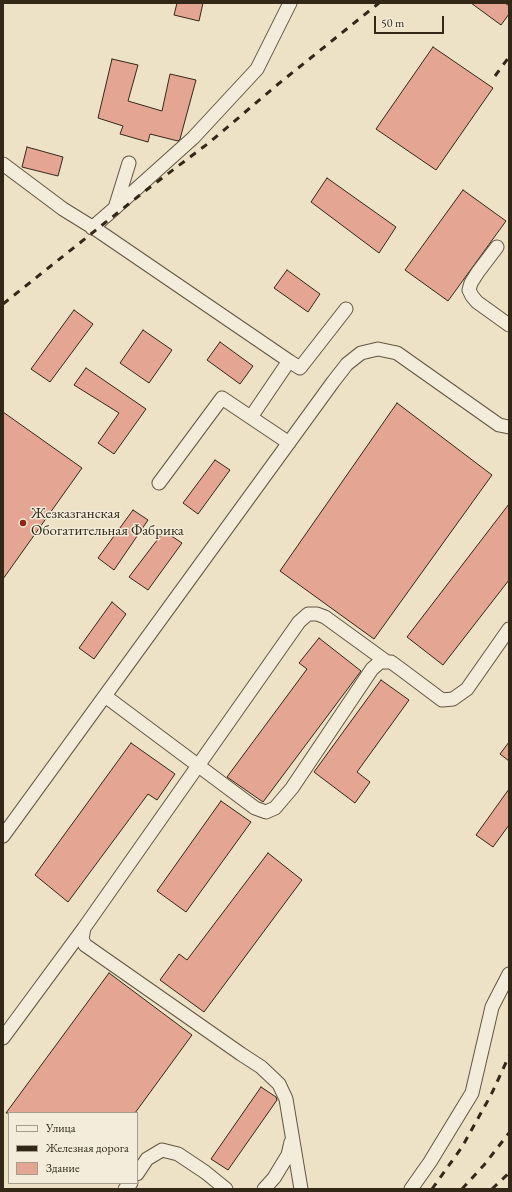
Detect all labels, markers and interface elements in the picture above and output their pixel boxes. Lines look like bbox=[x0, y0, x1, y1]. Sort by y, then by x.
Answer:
scale bar bbox=[376, 8, 446, 34]
text: 50 m bbox=[381, 15, 404, 31]
place label: Жезказганская Обогатительная Фабрика bbox=[31, 505, 184, 540]
marker: Жезказганская Обогатительная Фабрика bbox=[18, 518, 28, 528]
legend bbox=[8, 1112, 138, 1184]
text: Улица bbox=[46, 1120, 76, 1136]
text: Железная дорога bbox=[46, 1140, 129, 1156]
text: Здание bbox=[46, 1160, 80, 1176]

